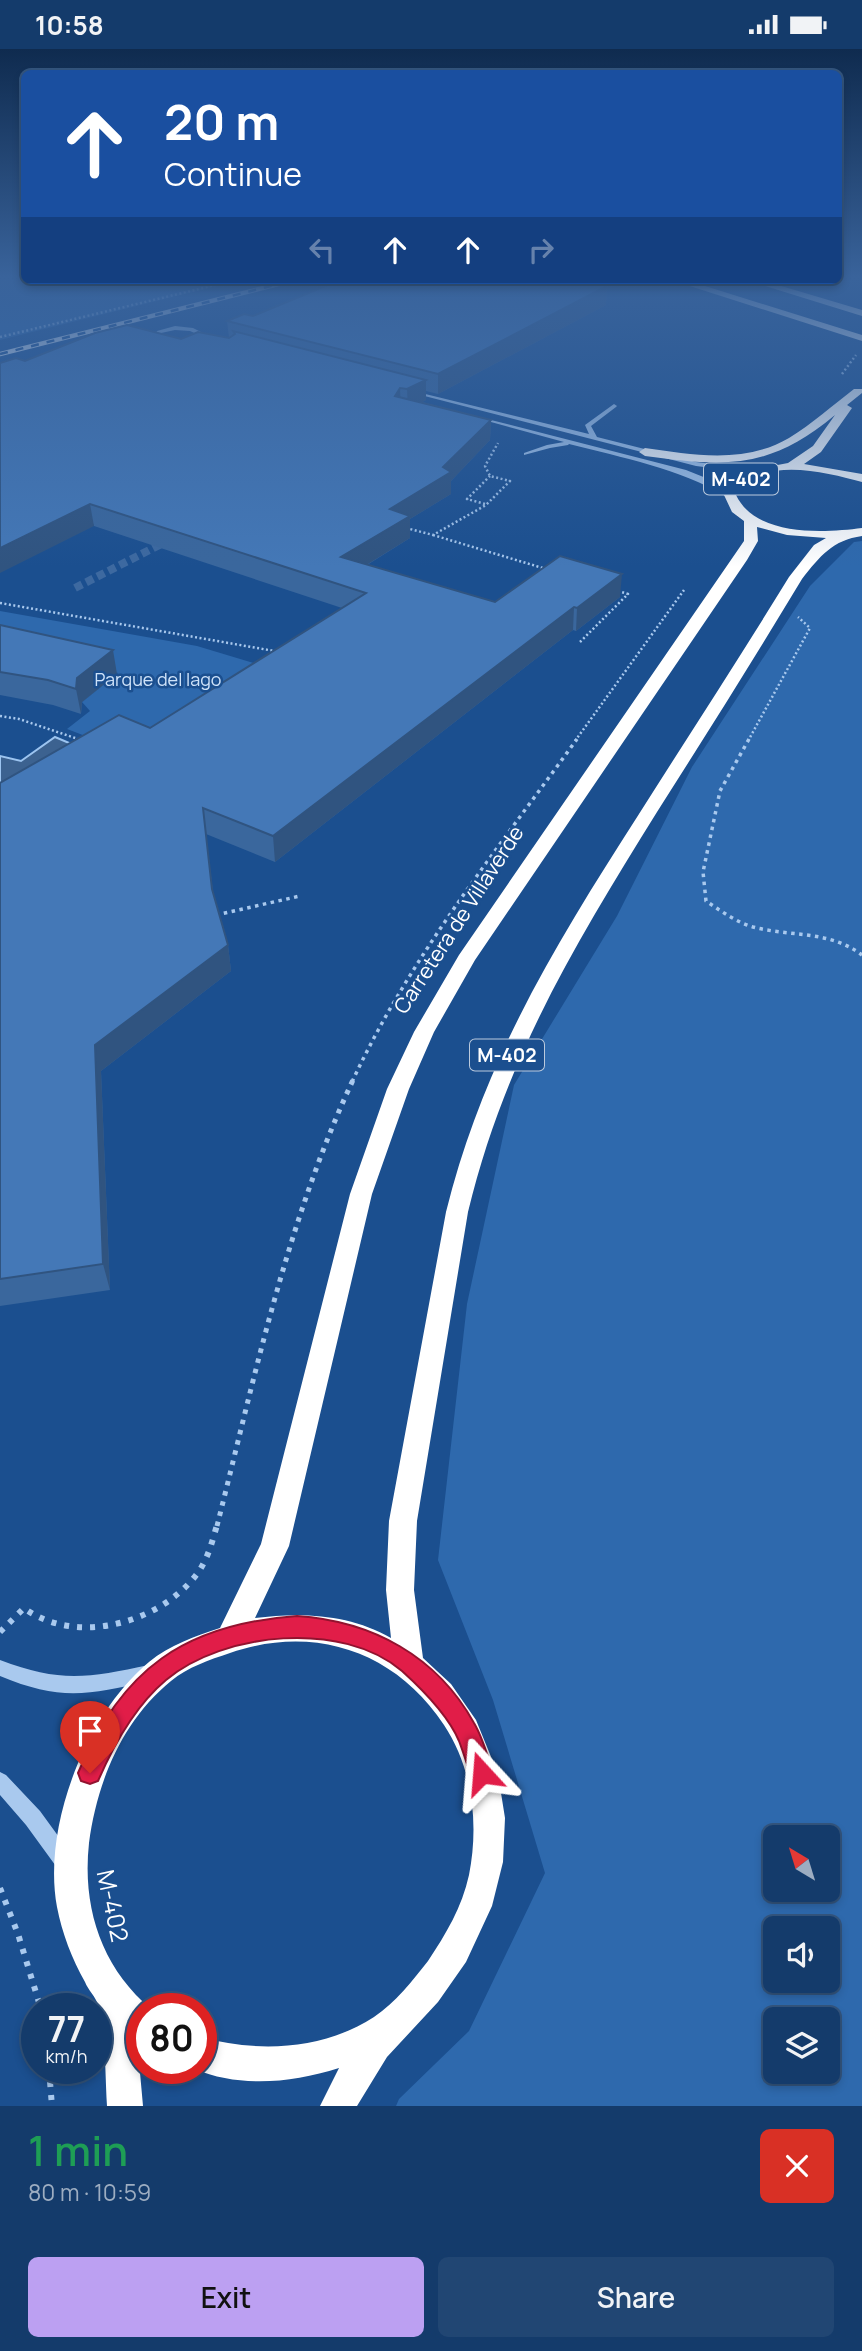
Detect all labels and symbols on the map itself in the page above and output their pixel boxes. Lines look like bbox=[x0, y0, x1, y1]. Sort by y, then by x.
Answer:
road number: M-402 bbox=[704, 463, 778, 495]
park label: Parque del lago bbox=[95, 667, 221, 691]
street label: Carretera de Villaverde bbox=[387, 820, 530, 1019]
road number: M-402 bbox=[470, 1039, 544, 1071]
pin bbox=[60, 1701, 120, 1773]
position arrow bbox=[445, 1736, 519, 1810]
north arrow bbox=[763, 1825, 840, 1902]
street label: M-402 bbox=[90, 1867, 137, 1945]
speed limit sign: 80 bbox=[126, 1993, 217, 2084]

